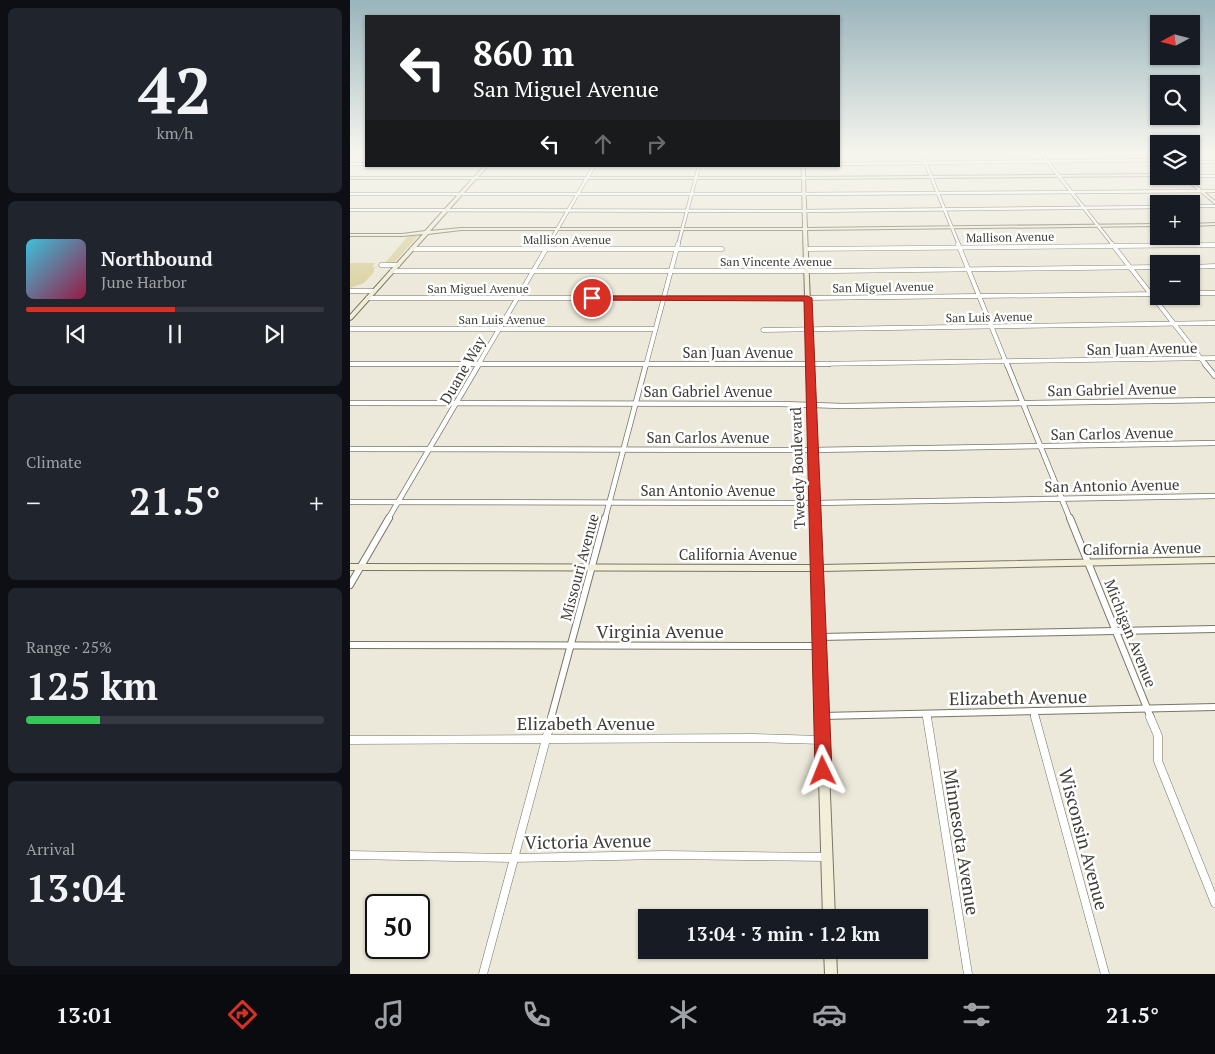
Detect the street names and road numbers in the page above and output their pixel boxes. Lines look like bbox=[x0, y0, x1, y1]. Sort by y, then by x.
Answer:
street label: Mallison Avenue bbox=[966, 229, 1054, 245]
street label: Mallison Avenue bbox=[523, 232, 611, 247]
street label: San Vincente Avenue bbox=[720, 254, 832, 269]
street label: San Miguel Avenue bbox=[832, 279, 934, 295]
street label: San Miguel Avenue bbox=[427, 281, 529, 296]
street label: San Luis Avenue bbox=[945, 309, 1033, 325]
street label: San Luis Avenue bbox=[459, 312, 545, 327]
street label: Duane Way bbox=[435, 332, 490, 408]
street label: San Juan Avenue bbox=[1086, 337, 1198, 359]
street label: San Juan Avenue bbox=[683, 342, 793, 362]
street label: San Gabriel Avenue bbox=[1047, 378, 1177, 400]
street label: San Gabriel Avenue bbox=[643, 381, 773, 401]
street label: Tweedy Boulevard bbox=[785, 407, 809, 529]
street label: San Carlos Avenue bbox=[1050, 422, 1174, 444]
street label: San Carlos Avenue bbox=[647, 427, 769, 447]
street label: San Antonio Avenue bbox=[1044, 474, 1180, 496]
street label: San Antonio Avenue bbox=[640, 480, 776, 500]
street label: Missouri Avenue bbox=[555, 511, 603, 623]
street label: California Avenue bbox=[1083, 537, 1201, 559]
street label: California Avenue bbox=[679, 544, 797, 564]
street label: Michigan Avenue bbox=[1100, 576, 1162, 690]
street label: Virginia Avenue bbox=[596, 619, 724, 643]
street label: Elizabeth Avenue bbox=[949, 684, 1087, 710]
street label: Elizabeth Avenue bbox=[517, 711, 655, 735]
street label: Wisconsin Avenue bbox=[1054, 766, 1114, 912]
street label: Minnesota Avenue bbox=[939, 767, 985, 917]
street label: Victoria Avenue bbox=[524, 828, 652, 854]

